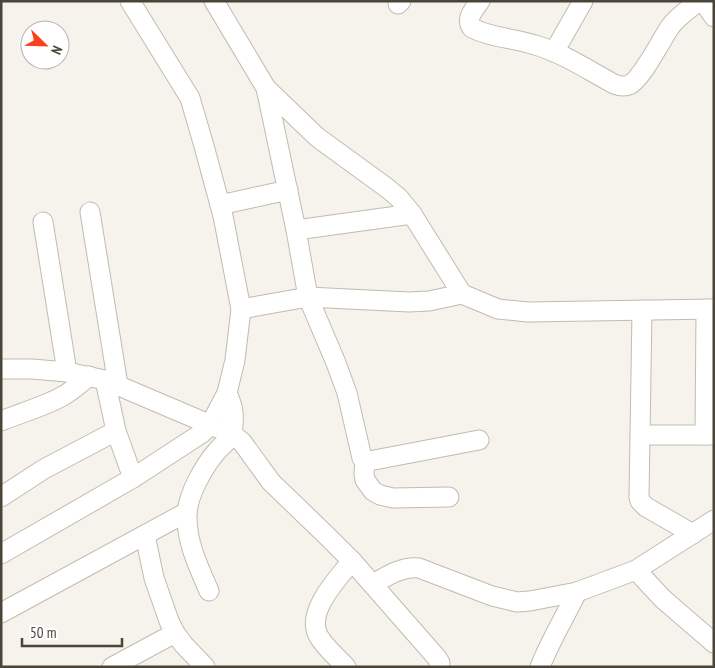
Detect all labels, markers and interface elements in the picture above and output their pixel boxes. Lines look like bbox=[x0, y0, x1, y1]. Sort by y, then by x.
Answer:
north arrow bbox=[20, 20, 70, 70]
text: N bbox=[47, 43, 67, 57]
scale bar bbox=[22, 616, 122, 648]
text: 50 m bbox=[30, 623, 56, 642]

